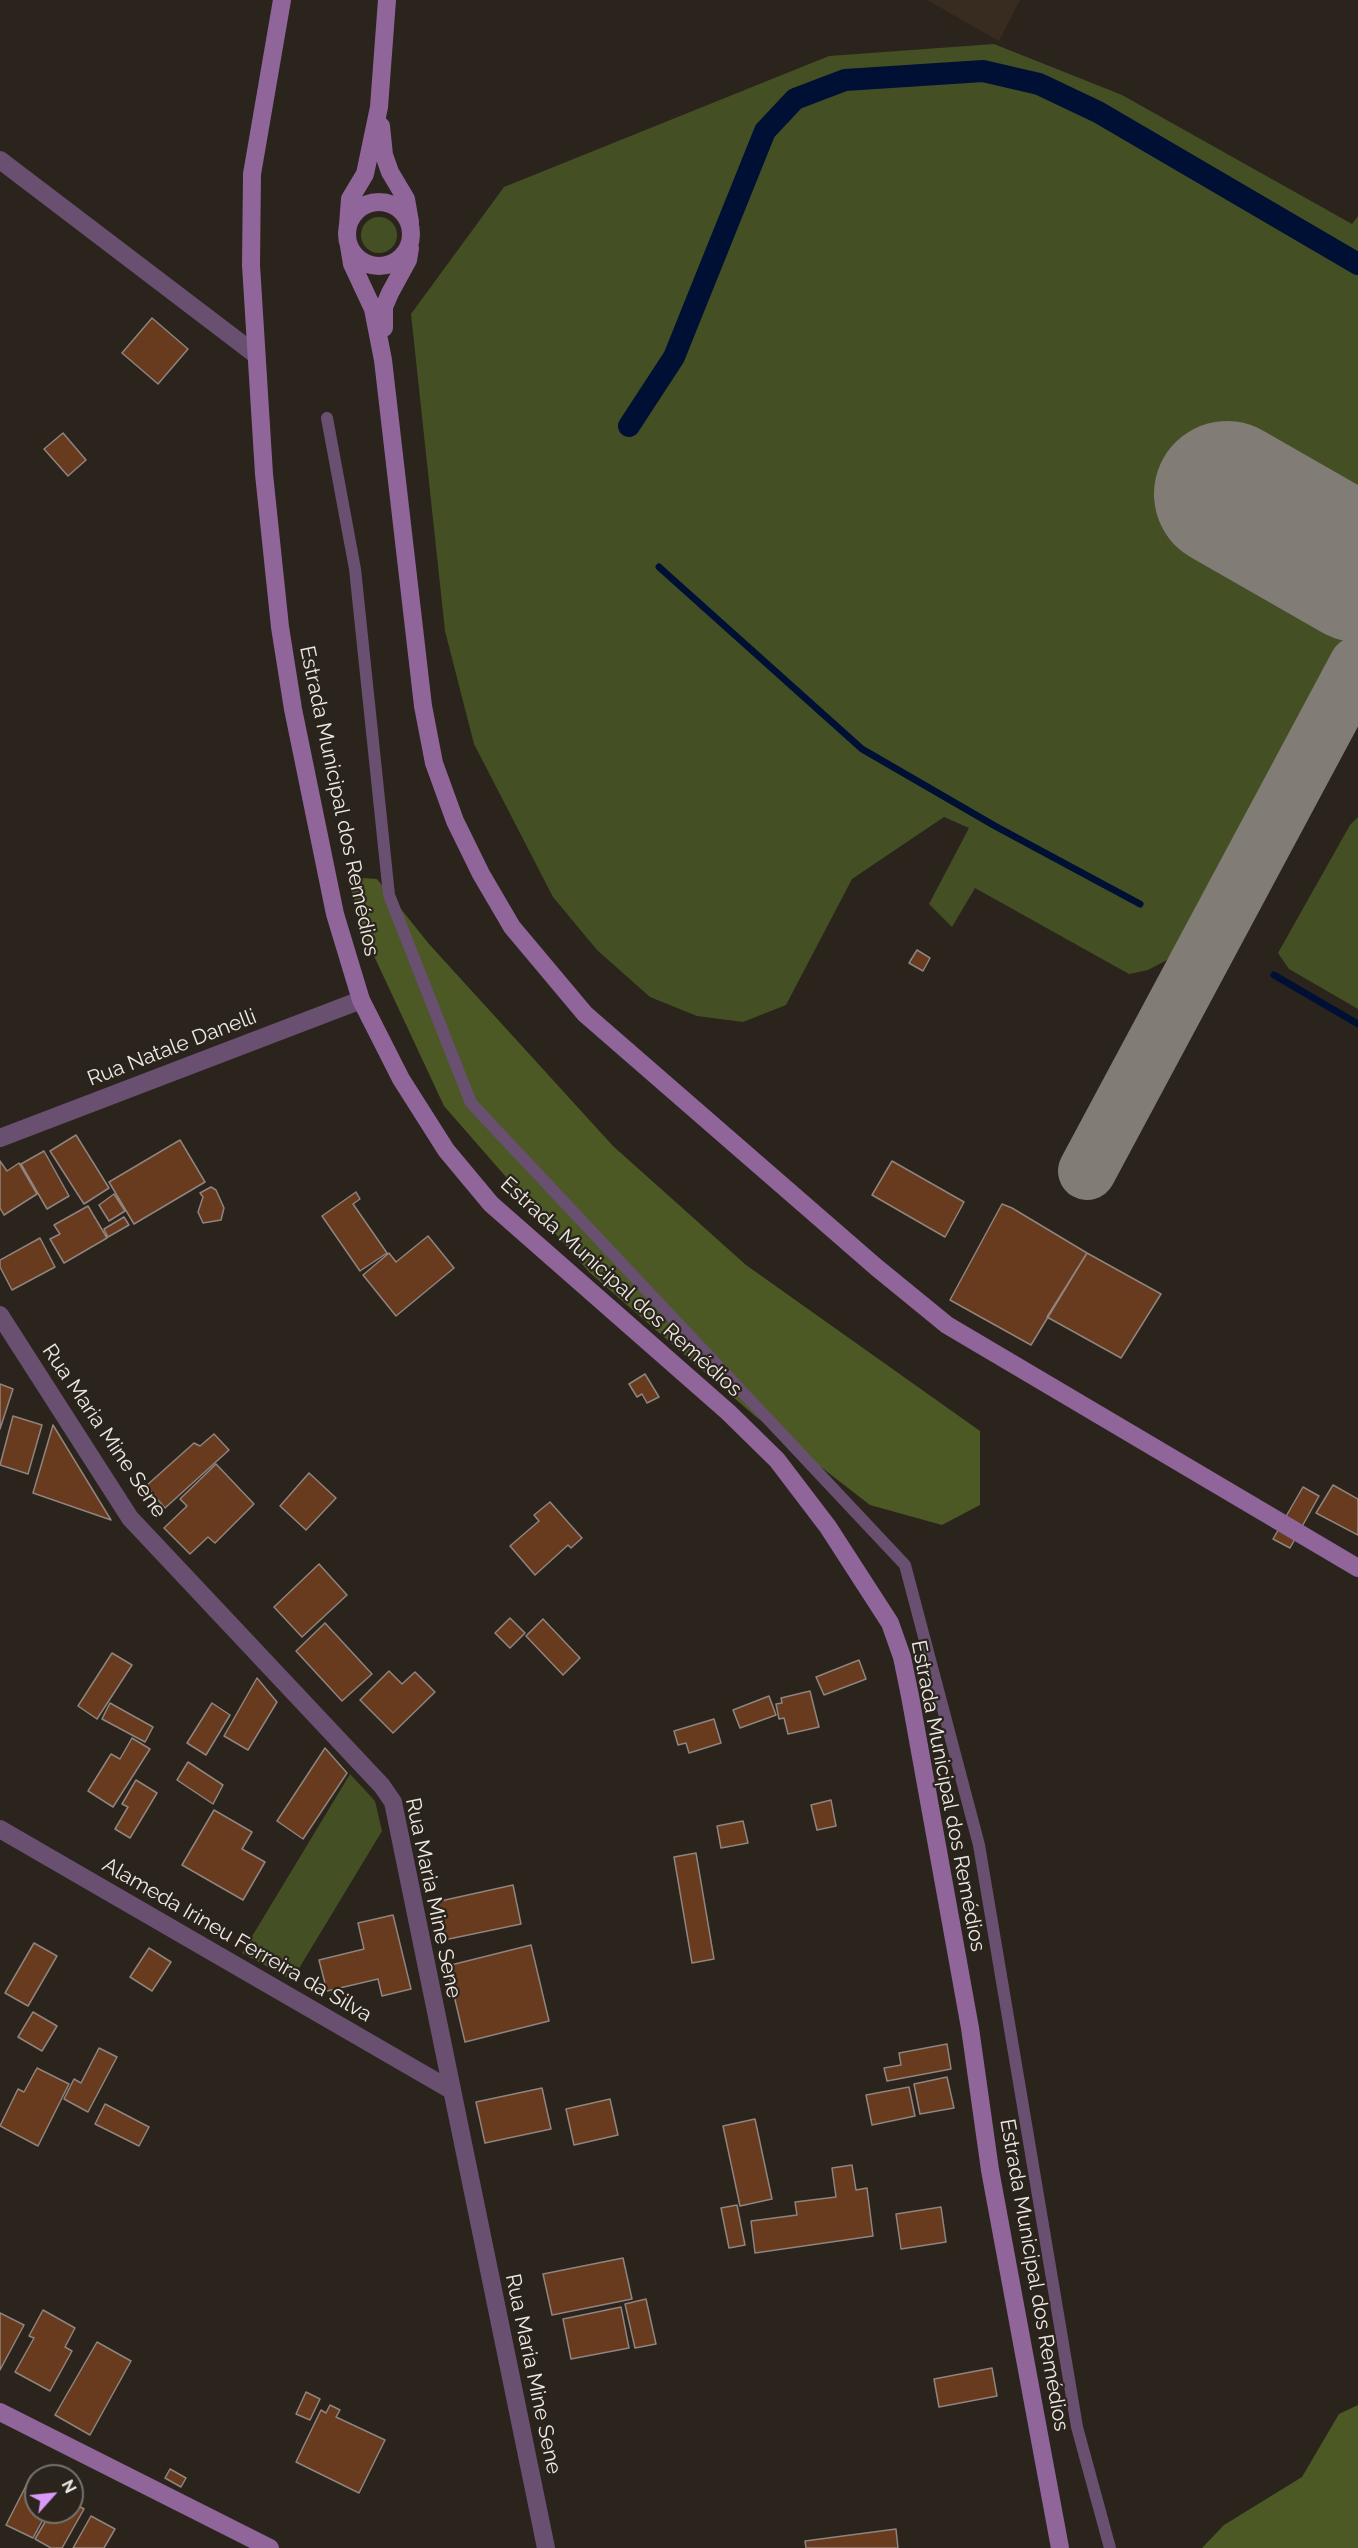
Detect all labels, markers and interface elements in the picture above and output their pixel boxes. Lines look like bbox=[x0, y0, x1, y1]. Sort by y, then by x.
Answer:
street label: Estrada Municipal dos Remédios bbox=[294, 644, 384, 958]
street label: Rua Natale Danelli bbox=[84, 1004, 260, 1092]
street label: Estrada Municipal dos Remédios bbox=[495, 1172, 747, 1402]
street label: Rua Maria Mine Sene bbox=[37, 1339, 171, 1523]
street label: Estrada Municipal dos Remédios bbox=[905, 1638, 991, 1954]
street label: Rua Maria Mine Sene bbox=[399, 1796, 467, 2000]
street label: Alameda Irineu Ferreira da Silva bbox=[98, 1852, 376, 2028]
street label: Estrada Municipal dos Remédios bbox=[994, 2117, 1074, 2433]
street label: Rua Maria Mine Sene bbox=[499, 2272, 567, 2476]
north arrow bbox=[24, 2464, 84, 2524]
text: N bbox=[57, 2477, 80, 2496]

